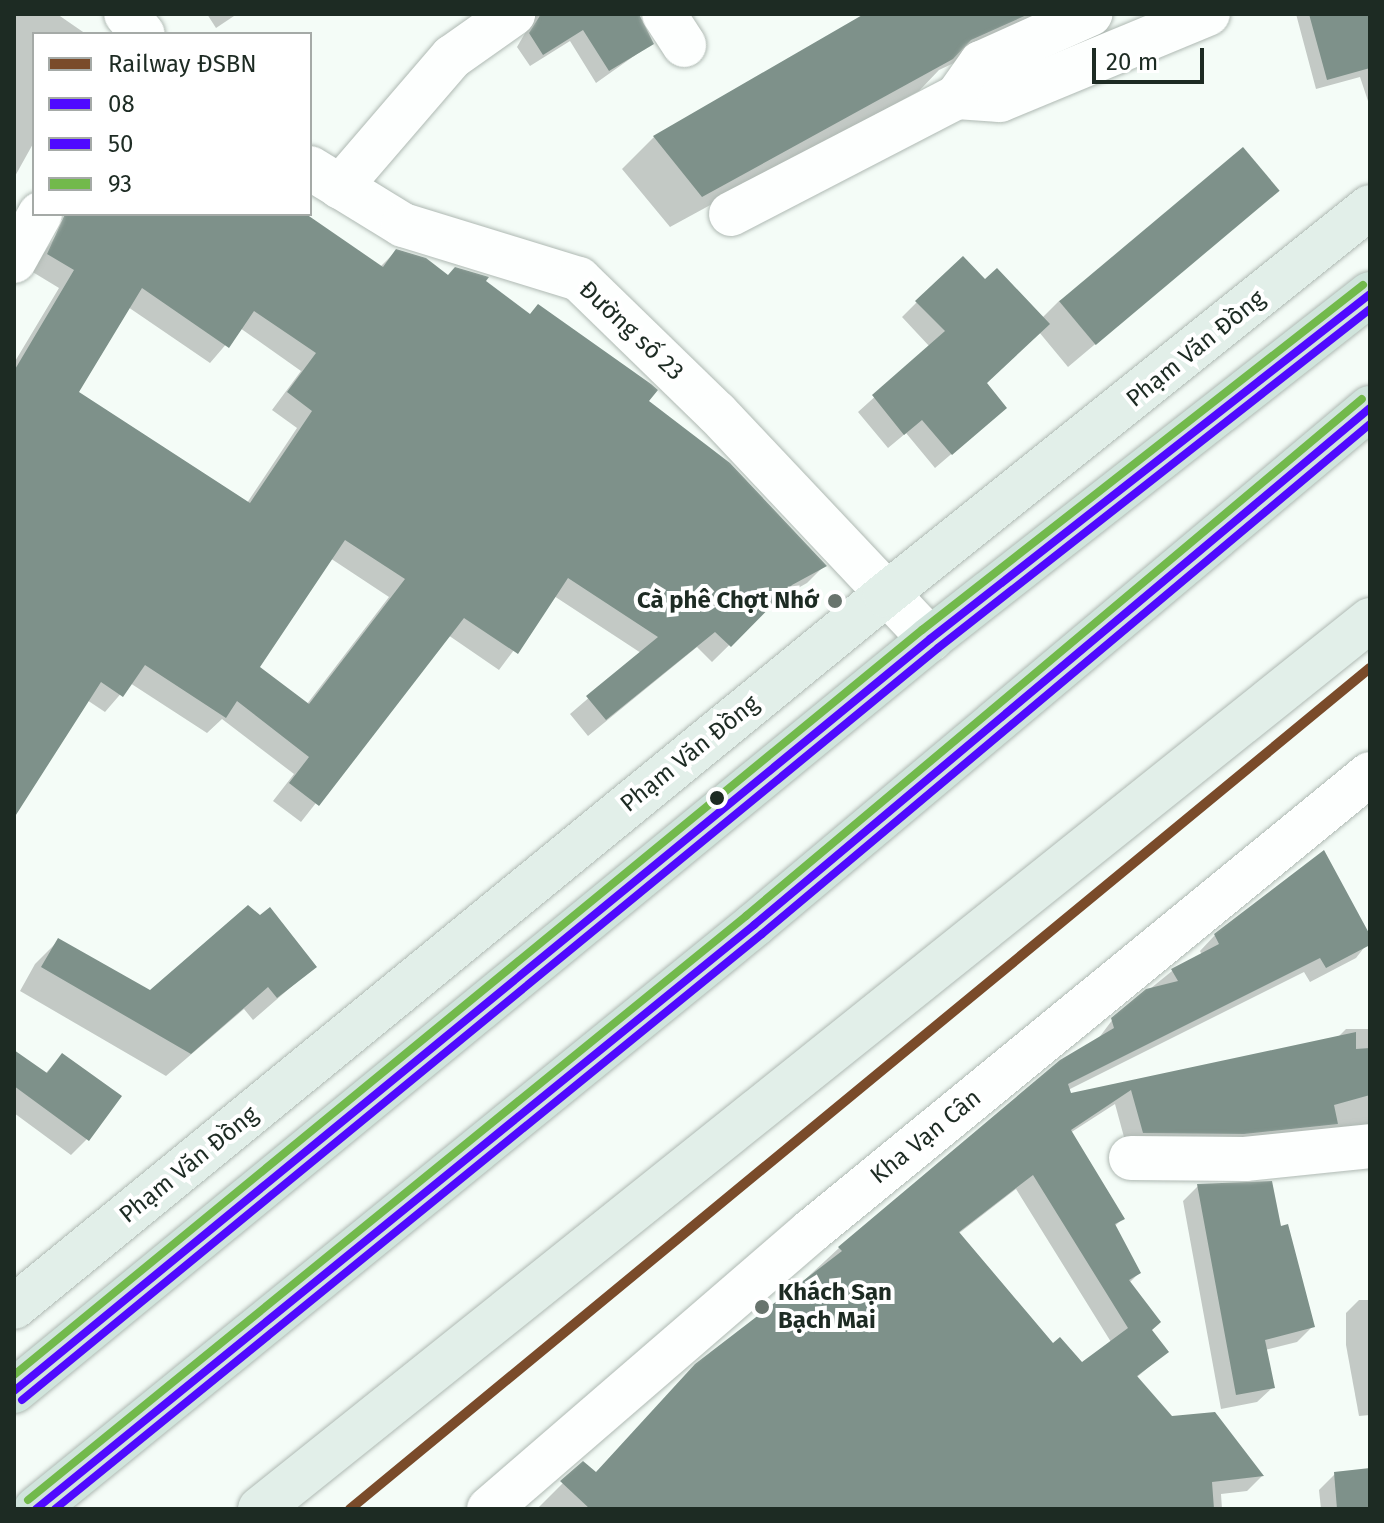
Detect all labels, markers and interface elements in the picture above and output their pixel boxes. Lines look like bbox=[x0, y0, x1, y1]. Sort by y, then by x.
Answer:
legend bbox=[32, 32, 312, 216]
scale bar bbox=[1096, 32, 1208, 82]
text: 20 m bbox=[1106, 48, 1158, 76]
text: Railway ĐSBN bbox=[108, 50, 257, 78]
text: 08 bbox=[108, 90, 135, 118]
text: 50 bbox=[108, 130, 133, 158]
text: 93 bbox=[108, 170, 132, 198]
street label: Đường số 23 bbox=[573, 275, 689, 387]
street label: Phạm Văn Đồng bbox=[1121, 284, 1271, 414]
place label: Cà phê Chợt Nhớ bbox=[637, 587, 819, 615]
marker: Cà phê Chợt Nhớ bbox=[826, 592, 844, 610]
street label: Phạm Văn Đồng bbox=[615, 689, 765, 819]
unlabelled marker bbox=[709, 790, 725, 806]
street label: Kha Vạn Cân bbox=[865, 1084, 987, 1190]
street label: Phạm Văn Đồng bbox=[114, 1100, 264, 1230]
place label: Khách Sạn Bạch Mai bbox=[778, 1279, 892, 1335]
marker: Khách Sạn Bạch Mai bbox=[753, 1298, 771, 1316]

